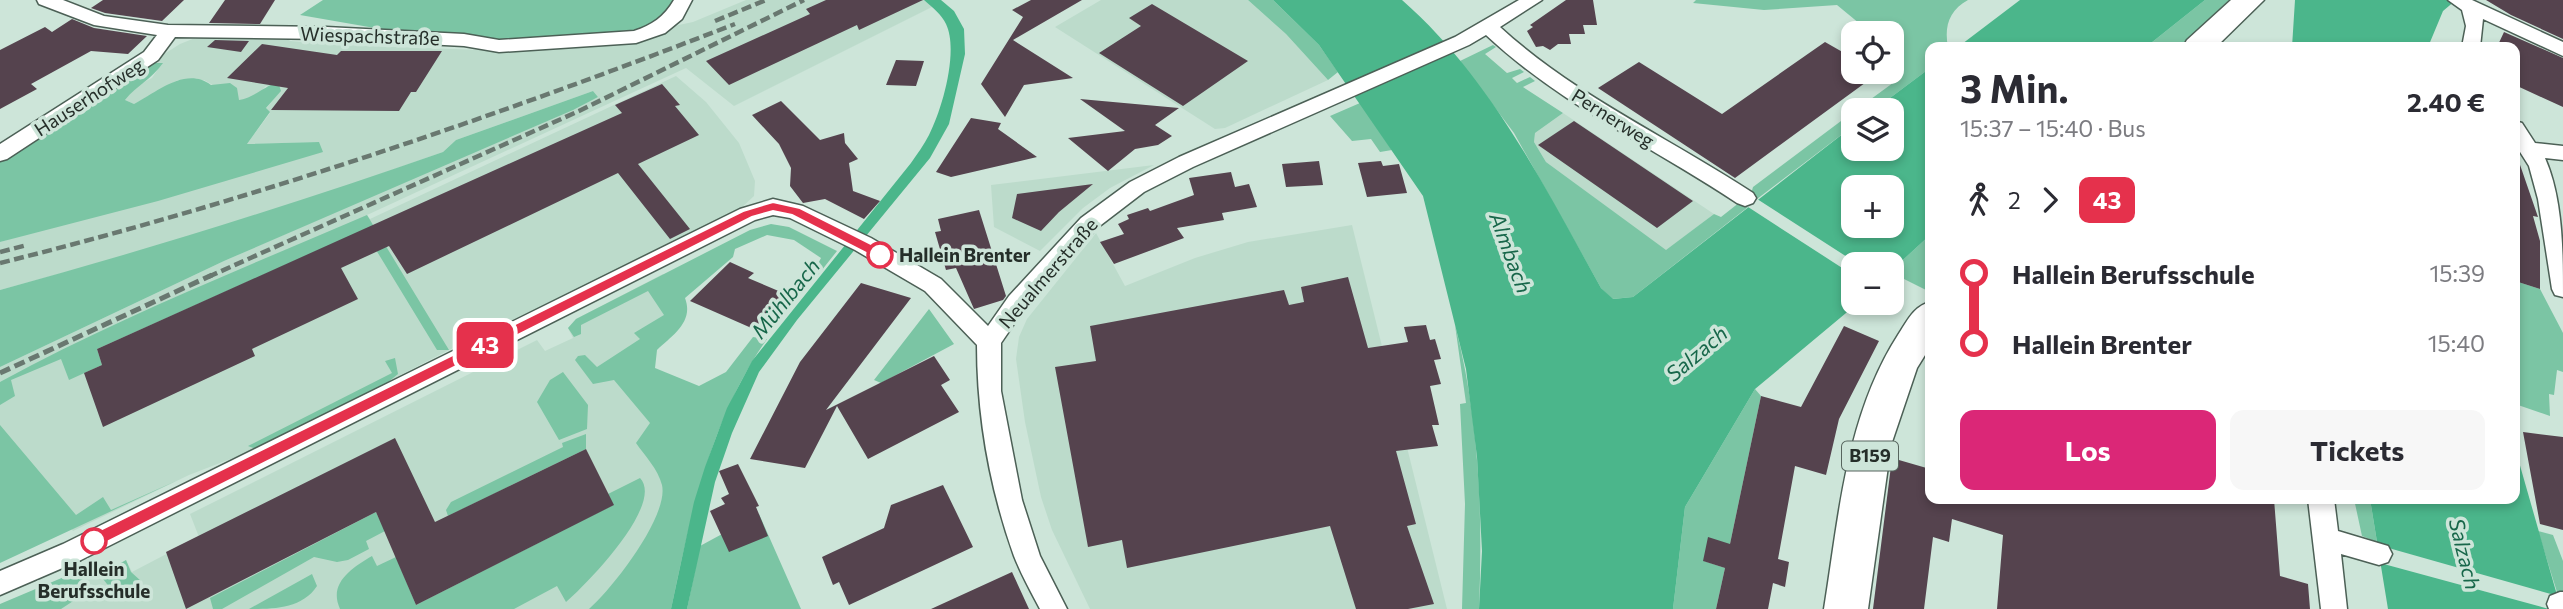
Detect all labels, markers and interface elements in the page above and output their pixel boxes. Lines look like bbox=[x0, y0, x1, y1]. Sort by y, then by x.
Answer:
map controls bbox=[1841, 21, 1904, 315]
button: locate bbox=[1841, 21, 1904, 84]
street label: Wiespachstraße bbox=[300, 22, 440, 49]
street label: Hauserhofweg bbox=[30, 53, 148, 140]
text: 3 Min. bbox=[1960, 64, 2069, 111]
street label: Pernerweg bbox=[1568, 83, 1659, 152]
text: 2.40 € bbox=[2407, 86, 2485, 117]
button: layers bbox=[1841, 98, 1904, 161]
text: 15:37 – 15:40 · Bus bbox=[1960, 114, 2146, 142]
button: + bbox=[1841, 175, 1904, 238]
icon: walk bbox=[1960, 181, 1998, 219]
icon: forward bbox=[2031, 181, 2069, 219]
text: 43 bbox=[2093, 185, 2121, 214]
text: 2 bbox=[2008, 186, 2021, 214]
water label: Almbach bbox=[1485, 208, 1538, 296]
street label: Neualmerstraße bbox=[993, 213, 1102, 333]
marker: Hallein Brenter bbox=[867, 242, 893, 268]
place label: Hallein Brenter bbox=[899, 243, 1031, 266]
button: − bbox=[1841, 252, 1904, 315]
water label: Mühlbach bbox=[745, 253, 824, 343]
text: Hallein Berufsschule bbox=[2012, 258, 2255, 289]
text: 15:39 bbox=[2429, 259, 2485, 287]
water label: Salzach bbox=[1660, 320, 1732, 386]
line badge: 43 bbox=[454, 322, 516, 368]
text: Hallein Brenter bbox=[2012, 328, 2192, 359]
text: 15:40 bbox=[2428, 329, 2485, 357]
text: 43 bbox=[471, 330, 499, 359]
button: Los bbox=[1960, 410, 2216, 490]
button: Tickets bbox=[2230, 410, 2485, 490]
road number: B159 bbox=[1842, 442, 1898, 470]
water label: Salzach bbox=[2445, 515, 2486, 592]
marker: Hallein Berufsschule bbox=[81, 528, 107, 554]
place label: Hallein Berufsschule bbox=[38, 557, 150, 602]

